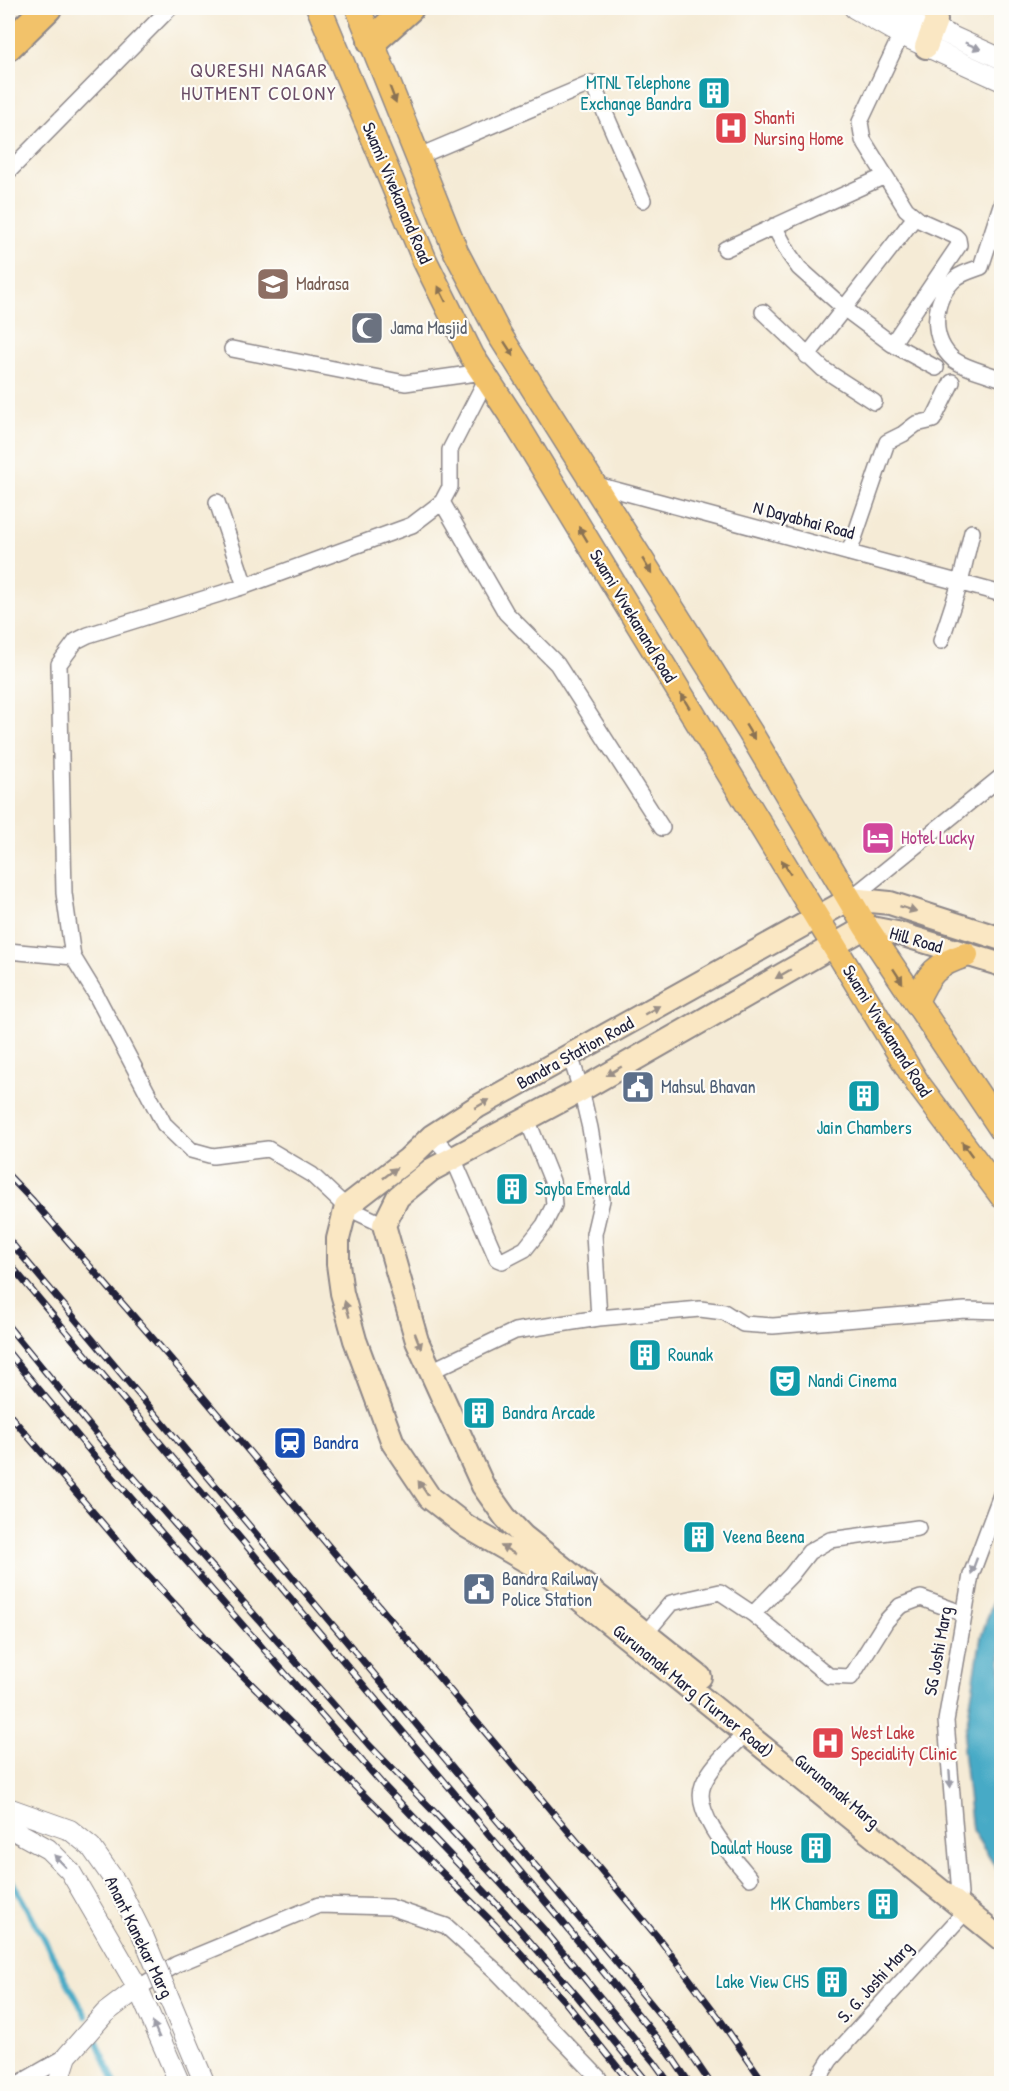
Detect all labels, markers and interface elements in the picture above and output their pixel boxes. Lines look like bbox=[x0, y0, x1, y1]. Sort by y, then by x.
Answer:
one-way arrow bbox=[964, 42, 982, 52]
district label: QURESHI NAGAR HUTMENT COLONY bbox=[181, 56, 337, 106]
place label: MTNL Telephone Exchange Bandra bbox=[581, 70, 691, 116]
building icon: MTNL Telephone Exchange Bandra bbox=[696, 75, 732, 111]
one-way arrow bbox=[388, 87, 398, 105]
place label: Shanti Nursing Home bbox=[754, 105, 844, 151]
hospital icon: Shanti Nursing Home bbox=[713, 110, 749, 146]
street label: Swami Vivekanand Road bbox=[356, 118, 438, 267]
school or university icon: Madrasa bbox=[255, 266, 291, 302]
place label: Madrasa bbox=[296, 271, 349, 296]
one-way arrow bbox=[437, 285, 447, 303]
mosque icon: Jama Masjid bbox=[349, 310, 385, 346]
place label: Jama Masjid bbox=[390, 315, 467, 340]
one-way arrow bbox=[503, 340, 515, 356]
street label: N Dayabhai Road bbox=[751, 494, 857, 545]
one-way arrow bbox=[578, 526, 589, 542]
street label: Swami Vivekanand Road bbox=[584, 545, 683, 687]
one-way arrow bbox=[641, 558, 653, 574]
one-way arrow bbox=[679, 692, 690, 709]
one-way arrow bbox=[745, 724, 755, 741]
hotel icon: Hotel Lucky bbox=[860, 820, 896, 856]
place label: Hotel Lucky bbox=[901, 825, 975, 850]
one-way arrow bbox=[781, 858, 791, 875]
one-way arrow bbox=[899, 905, 917, 914]
street label: Hill Road bbox=[887, 920, 945, 959]
street label: Swami Vivekanand Road bbox=[837, 960, 938, 1101]
one-way arrow bbox=[893, 968, 904, 984]
one-way arrow bbox=[774, 969, 791, 979]
one-way arrow bbox=[644, 1004, 660, 1015]
street label: Bandra Station Road bbox=[512, 1010, 638, 1095]
one-way arrow bbox=[605, 1066, 622, 1076]
public building icon: Mahsul Bhavan bbox=[620, 1069, 656, 1105]
place label: Mahsul Bhavan bbox=[661, 1074, 756, 1099]
building icon: Jain Chambers bbox=[846, 1078, 882, 1114]
one-way arrow bbox=[474, 1099, 490, 1110]
place label: Jain Chambers bbox=[816, 1115, 912, 1140]
one-way arrow bbox=[961, 1141, 973, 1156]
one-way arrow bbox=[382, 1166, 398, 1179]
building icon: Sayba Emerald bbox=[494, 1171, 530, 1207]
place label: Sayba Emerald bbox=[535, 1176, 630, 1201]
one-way arrow bbox=[341, 1300, 351, 1319]
one-way arrow bbox=[413, 1333, 423, 1351]
building icon: Rounak bbox=[627, 1337, 663, 1373]
place label: Rounak bbox=[668, 1342, 714, 1367]
theatre icon: Nandi Cinema bbox=[767, 1363, 803, 1399]
place label: Nandi Cinema bbox=[808, 1368, 896, 1393]
building icon: Bandra Arcade bbox=[461, 1395, 497, 1431]
place label: Bandra Arcade bbox=[502, 1400, 595, 1425]
station icon: Bandra bbox=[272, 1425, 308, 1461]
place label: Bandra bbox=[313, 1430, 358, 1455]
one-way arrow bbox=[417, 1480, 429, 1496]
building icon: Veena Beena bbox=[681, 1519, 717, 1555]
place label: Veena Beena bbox=[722, 1524, 804, 1549]
one-way arrow bbox=[500, 1545, 516, 1556]
one-way arrow bbox=[969, 1557, 978, 1575]
place label: Bandra Railway Police Station bbox=[502, 1566, 599, 1612]
public building icon: Bandra Railway Police Station bbox=[461, 1571, 497, 1607]
street label: SG Joshi Marg bbox=[917, 1604, 958, 1698]
street label: Gurunanak Marg (Turner Road) bbox=[608, 1618, 779, 1763]
place label: West Lake Speciality Clinic bbox=[851, 1720, 957, 1766]
hospital icon: West Lake Speciality Clinic bbox=[810, 1725, 846, 1761]
street label: Gurunanak Marg bbox=[789, 1747, 885, 1834]
one-way arrow bbox=[946, 1770, 955, 1789]
building icon: Daulat House bbox=[798, 1830, 834, 1866]
place label: Daulat House bbox=[711, 1835, 793, 1860]
one-way arrow bbox=[54, 1854, 67, 1869]
street label: Anant Kanekar Marg bbox=[99, 1872, 180, 2002]
building icon: MK Chambers bbox=[865, 1886, 901, 1922]
place label: MK Chambers bbox=[771, 1891, 860, 1916]
street label: S. G. Joshi Marg bbox=[831, 1935, 918, 2028]
building icon: Lake View CHS bbox=[814, 1964, 850, 2000]
place label: Lake View CHS bbox=[716, 1969, 809, 1994]
one-way arrow bbox=[151, 2020, 161, 2038]

